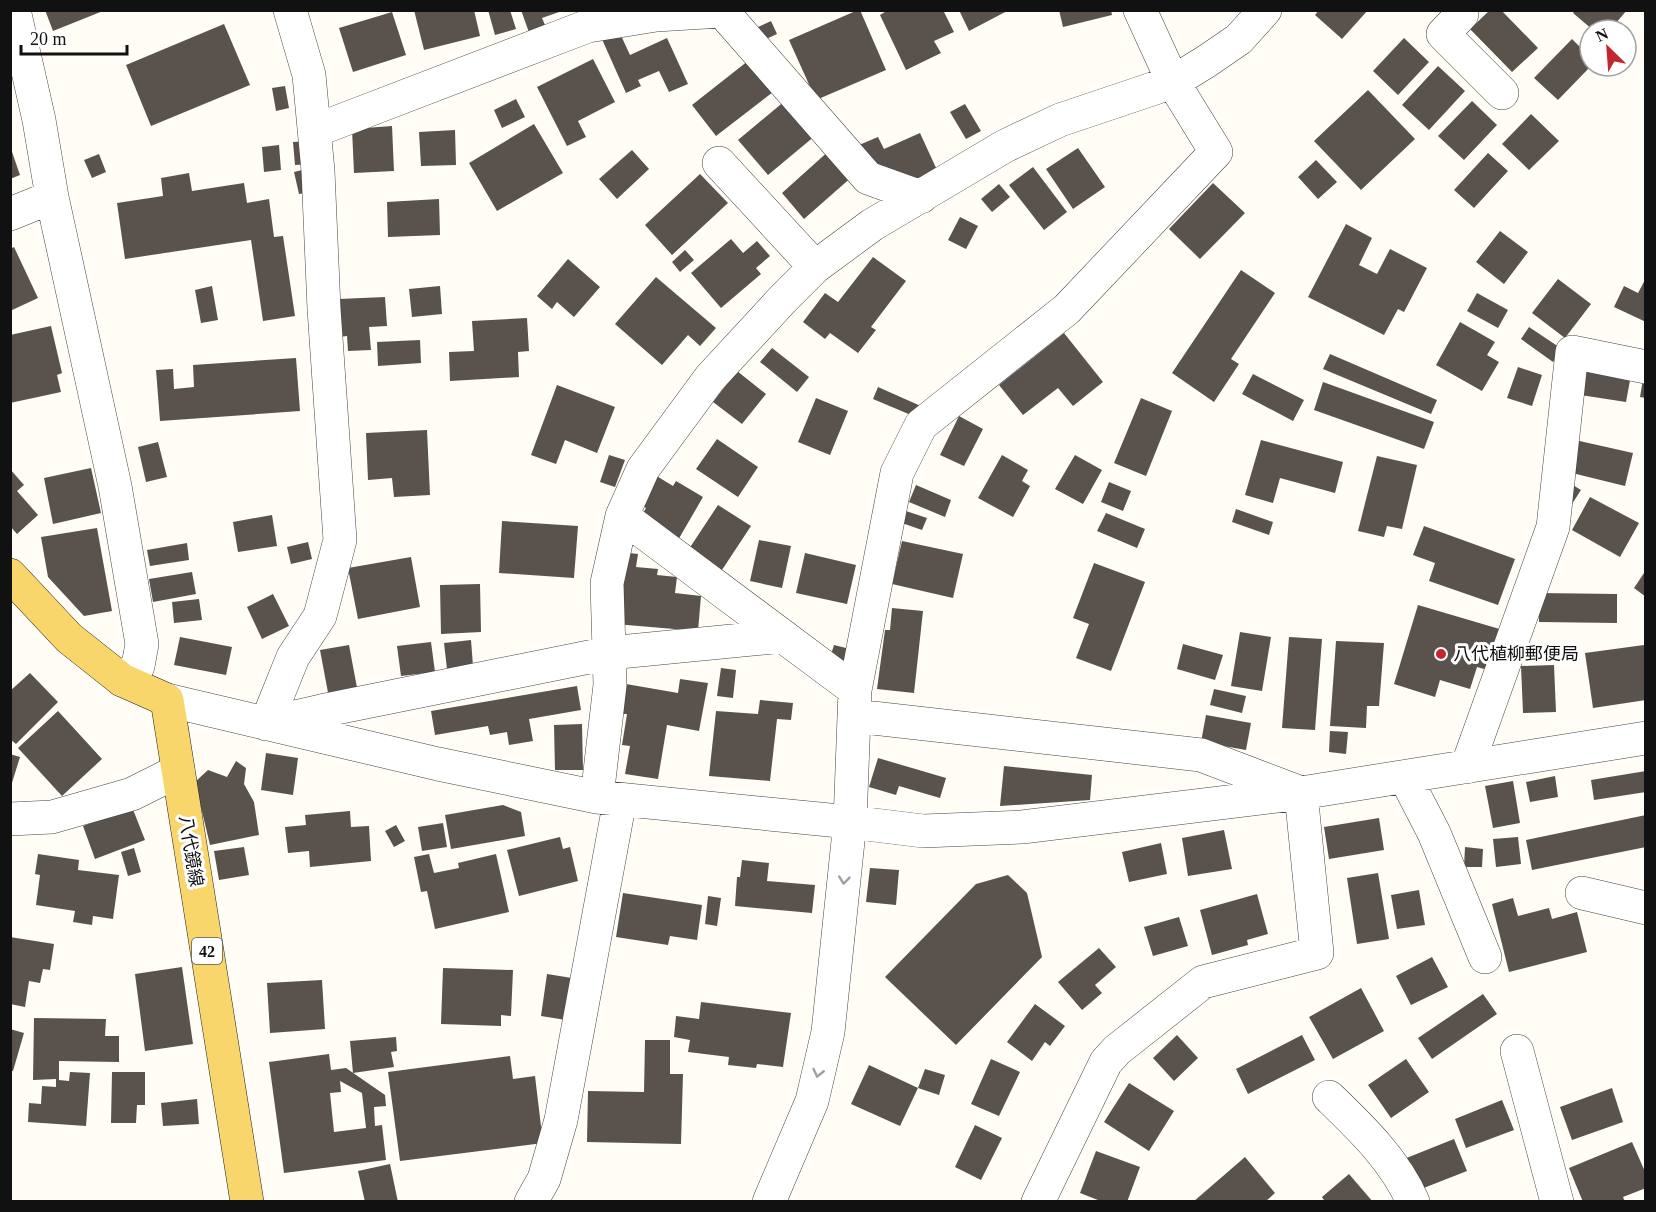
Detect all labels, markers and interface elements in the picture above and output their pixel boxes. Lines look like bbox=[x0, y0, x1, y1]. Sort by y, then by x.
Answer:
scale bar bbox=[21, 18, 128, 56]
north arrow bbox=[1578, 18, 1638, 78]
text: N bbox=[1593, 25, 1611, 45]
text: 20 m bbox=[30, 29, 67, 49]
place label: 八代植柳郵便局 bbox=[1453, 644, 1579, 664]
marker: 八代植柳郵便局 bbox=[1434, 647, 1448, 661]
street label: 八代鏡線 bbox=[175, 814, 207, 888]
one-way arrow bbox=[838, 875, 851, 885]
road number: 42 bbox=[192, 938, 222, 964]
one-way arrow bbox=[813, 1068, 826, 1078]

